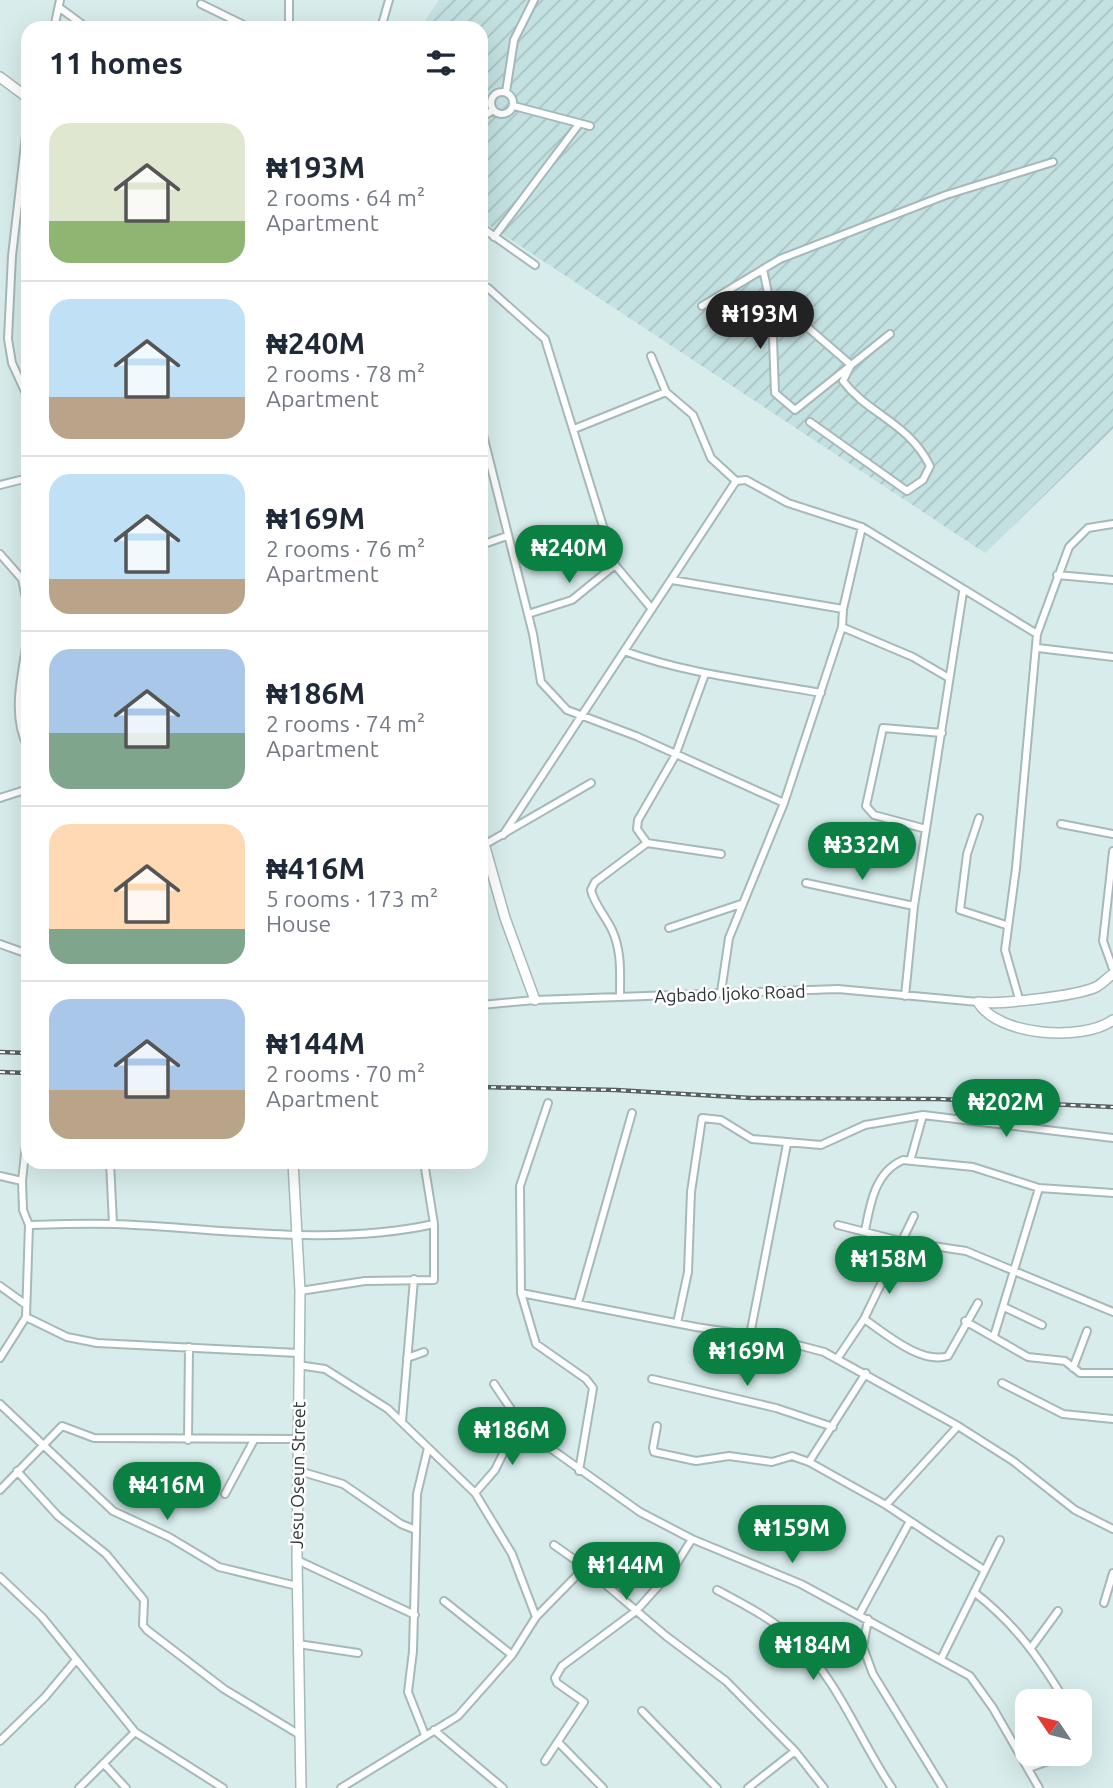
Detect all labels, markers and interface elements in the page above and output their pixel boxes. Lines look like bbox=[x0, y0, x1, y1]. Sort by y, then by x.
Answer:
icon: filters bbox=[422, 44, 460, 82]
text: 11 homes bbox=[49, 46, 183, 80]
text: ₦193M bbox=[266, 150, 365, 184]
icon: home bbox=[105, 151, 189, 235]
text: 2 rooms · 64 m² bbox=[266, 185, 425, 210]
text: Apartment bbox=[266, 210, 379, 235]
pin: ₦193M bbox=[711, 292, 809, 351]
text: ₦193M bbox=[722, 301, 798, 326]
text: ₦240M bbox=[266, 326, 365, 360]
icon: home bbox=[105, 327, 189, 411]
text: 2 rooms · 78 m² bbox=[266, 361, 425, 386]
text: Apartment bbox=[266, 386, 379, 411]
text: ₦169M bbox=[266, 501, 365, 535]
icon: home bbox=[105, 502, 189, 586]
pin: ₦240M bbox=[520, 526, 618, 585]
text: ₦240M bbox=[531, 535, 607, 560]
text: 2 rooms · 76 m² bbox=[266, 536, 425, 561]
text: Apartment bbox=[266, 561, 379, 586]
text: ₦186M bbox=[266, 676, 365, 710]
icon: home bbox=[105, 677, 189, 761]
text: 2 rooms · 74 m² bbox=[266, 711, 425, 736]
text: Apartment bbox=[266, 736, 379, 761]
pin: ₦332M bbox=[813, 822, 911, 882]
text: ₦332M bbox=[824, 832, 900, 857]
text: ₦416M bbox=[266, 851, 365, 885]
icon: home bbox=[105, 852, 189, 936]
text: 5 rooms · 173 m² bbox=[266, 886, 438, 911]
text: House bbox=[266, 911, 331, 936]
street label: Agbado Ijoko Road bbox=[654, 980, 806, 1006]
text: ₦144M bbox=[266, 1026, 365, 1060]
icon: home bbox=[105, 1027, 189, 1111]
text: 2 rooms · 70 m² bbox=[266, 1061, 425, 1086]
pin: ₦202M bbox=[957, 1080, 1055, 1139]
text: Apartment bbox=[266, 1086, 379, 1111]
text: ₦202M bbox=[968, 1089, 1044, 1114]
pin: ₦158M bbox=[840, 1236, 938, 1296]
text: ₦158M bbox=[851, 1246, 927, 1271]
pin: ₦169M bbox=[698, 1328, 796, 1388]
text: ₦169M bbox=[709, 1338, 785, 1363]
street label: Jesu Oseun Street bbox=[286, 1401, 308, 1549]
pin: ₦186M bbox=[463, 1408, 561, 1467]
text: ₦186M bbox=[474, 1417, 550, 1442]
pin: ₦416M bbox=[118, 1462, 216, 1522]
text: ₦416M bbox=[129, 1472, 205, 1497]
pin: ₦159M bbox=[743, 1506, 841, 1565]
text: ₦159M bbox=[754, 1515, 830, 1540]
pin: ₦144M bbox=[577, 1542, 675, 1602]
text: ₦144M bbox=[588, 1552, 664, 1577]
pin: ₦184M bbox=[764, 1622, 862, 1682]
text: ₦184M bbox=[775, 1632, 851, 1657]
north arrow bbox=[1015, 1689, 1092, 1766]
map controls bbox=[1015, 1689, 1092, 1766]

